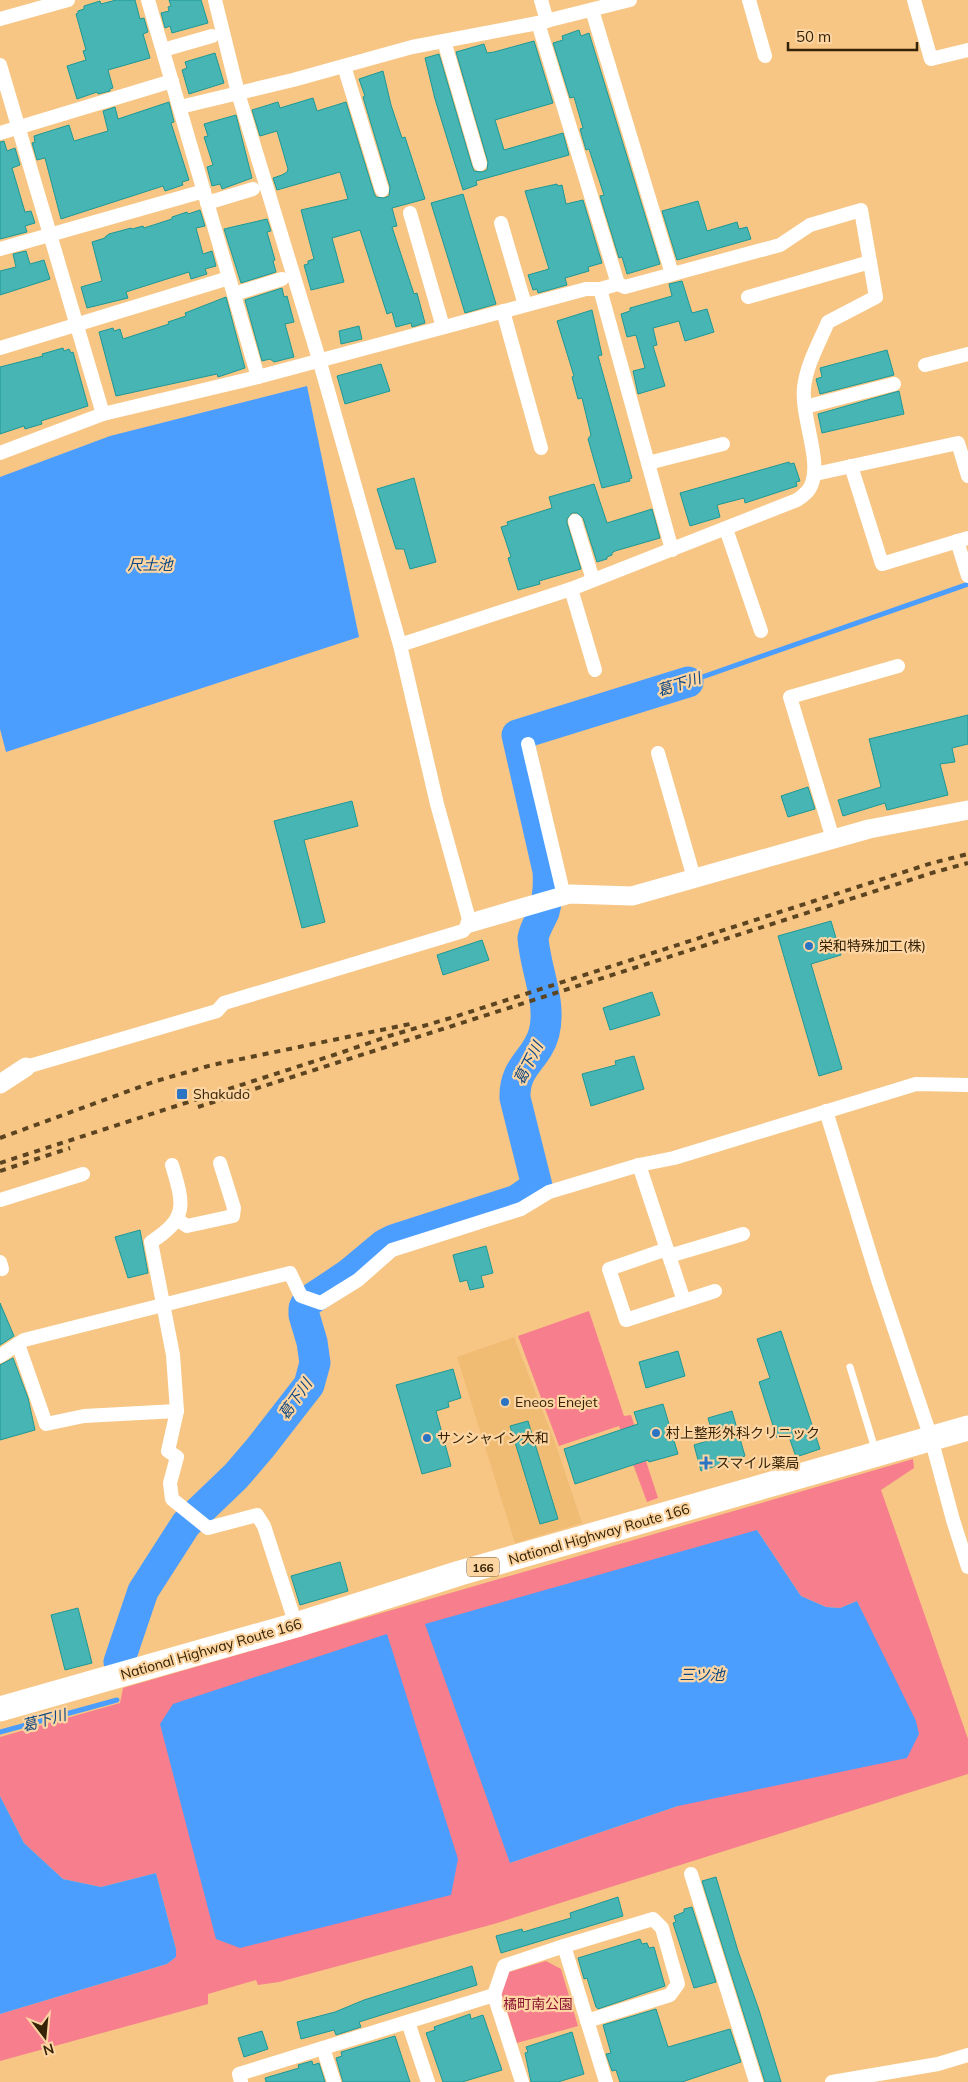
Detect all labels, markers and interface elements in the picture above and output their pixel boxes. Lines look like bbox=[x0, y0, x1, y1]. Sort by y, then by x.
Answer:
scale bar bbox=[788, 20, 917, 52]
text: 50 m bbox=[796, 27, 831, 46]
water label: 尺土池 bbox=[127, 555, 174, 574]
water label: 葛下川 bbox=[655, 667, 705, 700]
place label: 栄和特殊加工(株) bbox=[819, 937, 926, 955]
marker: 栄和特殊加工(株) bbox=[803, 940, 815, 952]
water label: 葛下川 bbox=[509, 1037, 548, 1087]
place label: Shakudo bbox=[193, 1085, 250, 1103]
marker: Shakudo bbox=[175, 1087, 189, 1101]
water label: 葛下川 bbox=[274, 1373, 317, 1423]
place label: Eneos Enejet bbox=[515, 1393, 598, 1411]
marker: Eneos Enejet bbox=[499, 1396, 511, 1408]
place label: 村上整形外科クリニック bbox=[666, 1424, 820, 1442]
marker: 村上整形外科クリニック bbox=[650, 1427, 662, 1439]
place label: サンシャイン大和 bbox=[437, 1429, 549, 1447]
marker: サンシャイン大和 bbox=[421, 1432, 433, 1444]
place label: スマイル薬局 bbox=[716, 1454, 800, 1472]
marker: スマイル薬局 bbox=[700, 1457, 712, 1469]
street label: National Highway Route 166 bbox=[506, 1499, 692, 1569]
road number: 166 bbox=[467, 1558, 499, 1576]
street label: National Highway Route 166 bbox=[118, 1614, 304, 1684]
water label: 三ツ池 bbox=[679, 1665, 726, 1684]
water label: 葛下川 bbox=[20, 1704, 70, 1735]
park label: 橘町南公園 bbox=[503, 1995, 573, 2013]
north arrow bbox=[20, 2012, 70, 2062]
text: N bbox=[41, 2039, 56, 2060]

